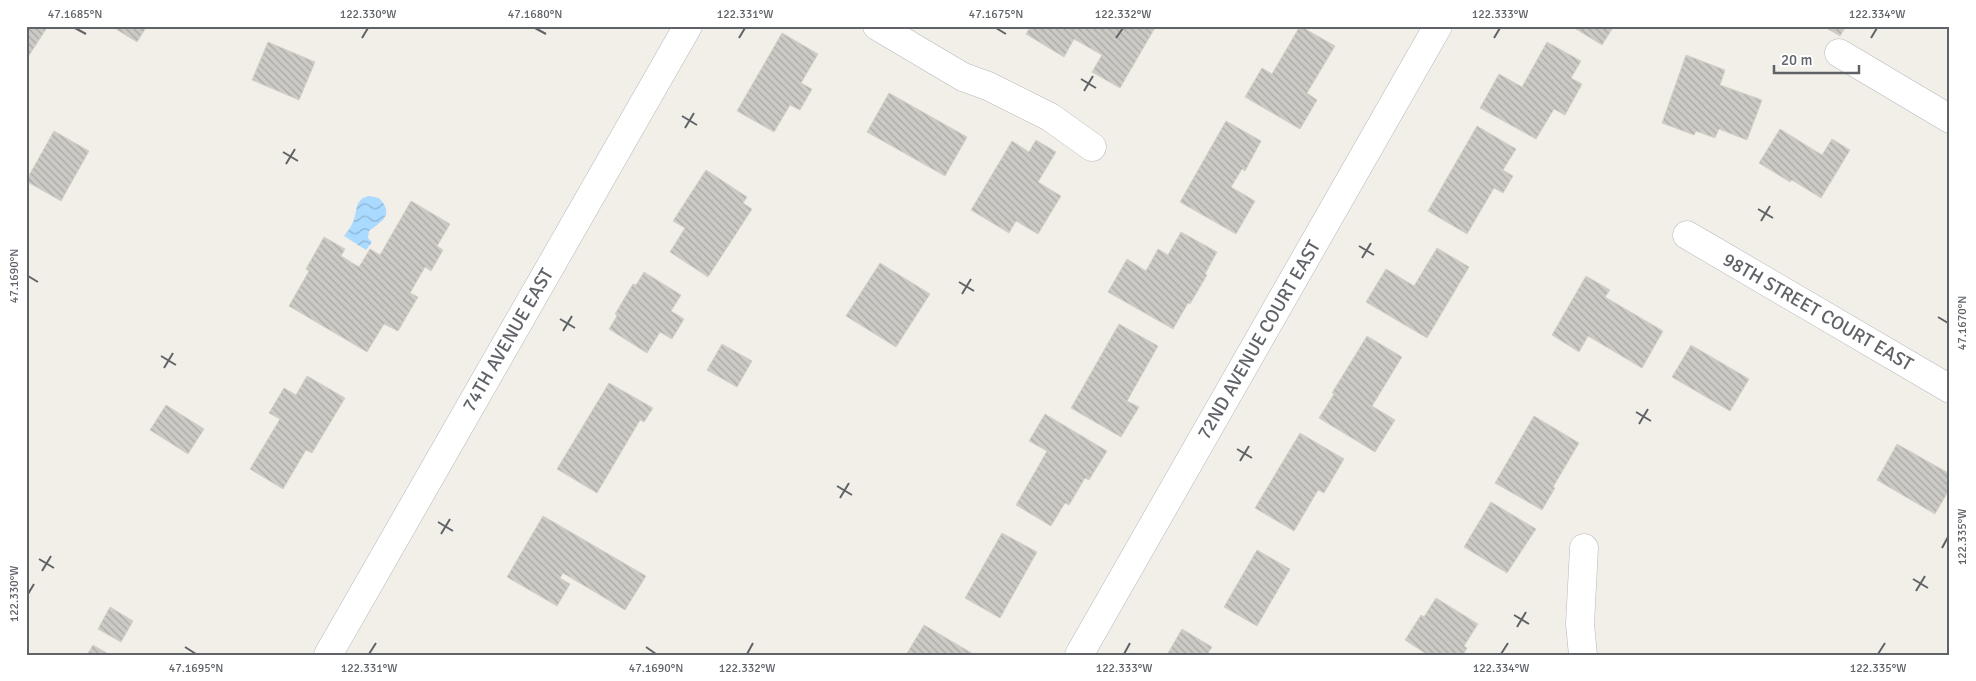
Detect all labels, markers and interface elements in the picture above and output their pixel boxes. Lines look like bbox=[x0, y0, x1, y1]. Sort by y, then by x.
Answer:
text: 47.1685°N bbox=[48, 7, 102, 22]
text: 122.330°W bbox=[340, 7, 396, 22]
text: 47.1680°N bbox=[508, 7, 562, 22]
text: 122.331°W bbox=[717, 7, 773, 22]
text: 47.1675°N bbox=[969, 7, 1023, 22]
text: 122.332°W bbox=[1095, 7, 1151, 22]
text: 122.333°W bbox=[1472, 7, 1528, 22]
text: 122.334°W bbox=[1849, 7, 1905, 22]
scale bar bbox=[1774, 42, 1858, 74]
text: 20 m bbox=[1781, 51, 1812, 69]
street label: 72ND AVENUE COURT EAST bbox=[1192, 236, 1326, 444]
street label: 98TH STREET COURT EAST bbox=[1719, 248, 1918, 377]
text: 47.1690°N bbox=[7, 249, 22, 303]
street label: 74TH AVENUE EAST bbox=[457, 264, 559, 416]
text: 47.1670°N bbox=[1955, 296, 1970, 350]
text: 122.335°W bbox=[1955, 509, 1970, 565]
text: 122.330°W bbox=[7, 566, 22, 622]
text: 47.1695°N bbox=[169, 661, 223, 676]
text: 122.331°W bbox=[341, 661, 397, 676]
text: 47.1690°N bbox=[629, 661, 683, 676]
text: 122.332°W bbox=[719, 661, 775, 676]
text: 122.333°W bbox=[1096, 661, 1152, 676]
text: 122.334°W bbox=[1473, 661, 1529, 676]
text: 122.335°W bbox=[1850, 661, 1906, 676]

